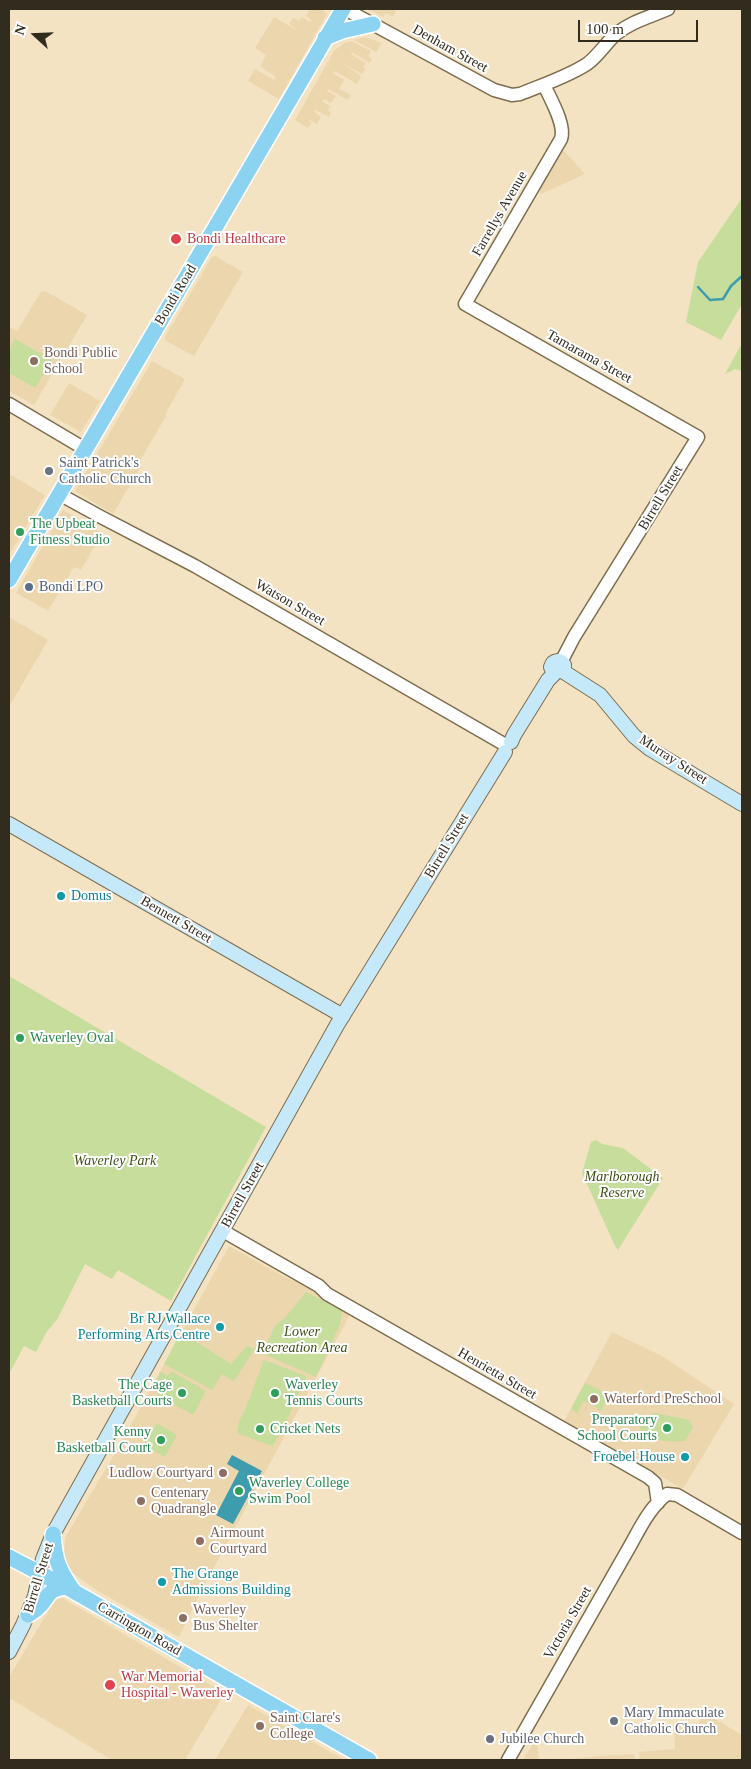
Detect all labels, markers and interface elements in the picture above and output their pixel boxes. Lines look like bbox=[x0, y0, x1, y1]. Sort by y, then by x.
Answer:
north arrow bbox=[10, 10, 60, 60]
scale bar bbox=[581, 10, 701, 42]
street label: Denham Street bbox=[409, 21, 491, 77]
text: 100 m bbox=[586, 21, 624, 37]
text: N bbox=[12, 22, 29, 37]
street label: Farrellys Avenue bbox=[469, 168, 531, 260]
place label: Bondi Healthcare bbox=[187, 231, 285, 247]
marker: Bondi Healthcare bbox=[169, 232, 183, 246]
street label: Bondi Road bbox=[151, 262, 201, 328]
street label: Tamarama Street bbox=[543, 327, 635, 387]
place label: Bondi Public School bbox=[44, 345, 118, 378]
marker: Bondi Public School bbox=[28, 355, 40, 367]
place label: Saint Patrick's Catholic Church bbox=[59, 455, 151, 488]
street label: Birrell Street bbox=[635, 463, 687, 533]
marker: Saint Patrick's Catholic Church bbox=[43, 465, 55, 477]
place label: The Upbeat Fitness Studio bbox=[30, 516, 110, 548]
marker: The Upbeat Fitness Studio bbox=[14, 526, 26, 538]
street label: Watson Street bbox=[252, 576, 328, 630]
place label: Bondi LPO bbox=[39, 579, 103, 595]
marker: Bondi LPO bbox=[23, 581, 35, 593]
street label: Murray Street bbox=[636, 732, 710, 788]
street label: Birrell Street bbox=[421, 811, 473, 881]
place label: Domus bbox=[71, 888, 111, 904]
marker: Domus bbox=[55, 890, 67, 902]
street label: Bennett Street bbox=[137, 893, 215, 947]
place label: Waverley Oval bbox=[30, 1030, 114, 1046]
marker: Waverley Oval bbox=[14, 1032, 26, 1044]
park label: Waverley Park bbox=[74, 1153, 156, 1169]
street label: Birrell Street bbox=[218, 1159, 268, 1231]
park label: Marlborough Reserve bbox=[585, 1169, 659, 1202]
place label: Br RJ Wallace Performing Arts Centre bbox=[78, 1311, 210, 1344]
marker: Br RJ Wallace Performing Arts Centre bbox=[214, 1321, 226, 1333]
park label: Lower Recreation Area bbox=[256, 1324, 348, 1356]
street label: Henrietta Street bbox=[455, 1345, 539, 1403]
place label: The Cage Basketball Courts bbox=[72, 1377, 172, 1410]
place label: Waverley Tennis Courts bbox=[285, 1377, 363, 1410]
marker: The Cage Basketball Courts bbox=[176, 1387, 188, 1399]
marker: Waverley Tennis Courts bbox=[269, 1387, 281, 1399]
place label: Waterford PreSchool bbox=[604, 1391, 721, 1407]
marker: Waterford PreSchool bbox=[588, 1393, 600, 1405]
place label: Preparatory School Courts bbox=[577, 1412, 657, 1444]
place label: Cricket Nets bbox=[270, 1421, 340, 1437]
marker: Preparatory School Courts bbox=[661, 1422, 673, 1434]
marker: Cricket Nets bbox=[254, 1423, 266, 1435]
place label: Kenny Basketball Court bbox=[57, 1424, 151, 1456]
marker: Kenny Basketball Court bbox=[155, 1434, 167, 1446]
place label: Froebel House bbox=[593, 1449, 675, 1465]
marker: Froebel House bbox=[679, 1451, 691, 1463]
place label: Ludlow Courtyard bbox=[109, 1465, 213, 1481]
marker: Ludlow Courtyard bbox=[217, 1467, 229, 1479]
place label: Waverley College Swim Pool bbox=[249, 1475, 349, 1508]
place label: Centenary Quadrangle bbox=[151, 1485, 216, 1518]
marker: Waverley College Swim Pool bbox=[233, 1485, 245, 1497]
marker: Centenary Quadrangle bbox=[135, 1495, 147, 1507]
place label: Airmount Courtyard bbox=[210, 1525, 267, 1558]
marker: Airmount Courtyard bbox=[194, 1535, 206, 1547]
street label: Birrell Street bbox=[20, 1541, 58, 1615]
place label: The Grange Admissions Building bbox=[172, 1566, 291, 1598]
marker: The Grange Admissions Building bbox=[156, 1576, 168, 1588]
street label: Victoria Street bbox=[540, 1584, 596, 1662]
street label: Carrington Road bbox=[94, 1598, 184, 1660]
place label: Waverley Bus Shelter bbox=[193, 1602, 258, 1634]
marker: Waverley Bus Shelter bbox=[177, 1612, 189, 1624]
place label: War Memorial Hospital - Waverley bbox=[121, 1669, 233, 1701]
marker: War Memorial Hospital - Waverley bbox=[103, 1678, 117, 1692]
place label: Mary Immaculate Catholic Church bbox=[624, 1705, 724, 1738]
place label: Saint Clare's College bbox=[270, 1710, 341, 1742]
marker: Mary Immaculate Catholic Church bbox=[608, 1715, 620, 1727]
marker: Saint Clare's College bbox=[254, 1720, 266, 1732]
place label: Jubilee Church bbox=[500, 1731, 584, 1747]
marker: Jubilee Church bbox=[484, 1733, 496, 1745]

